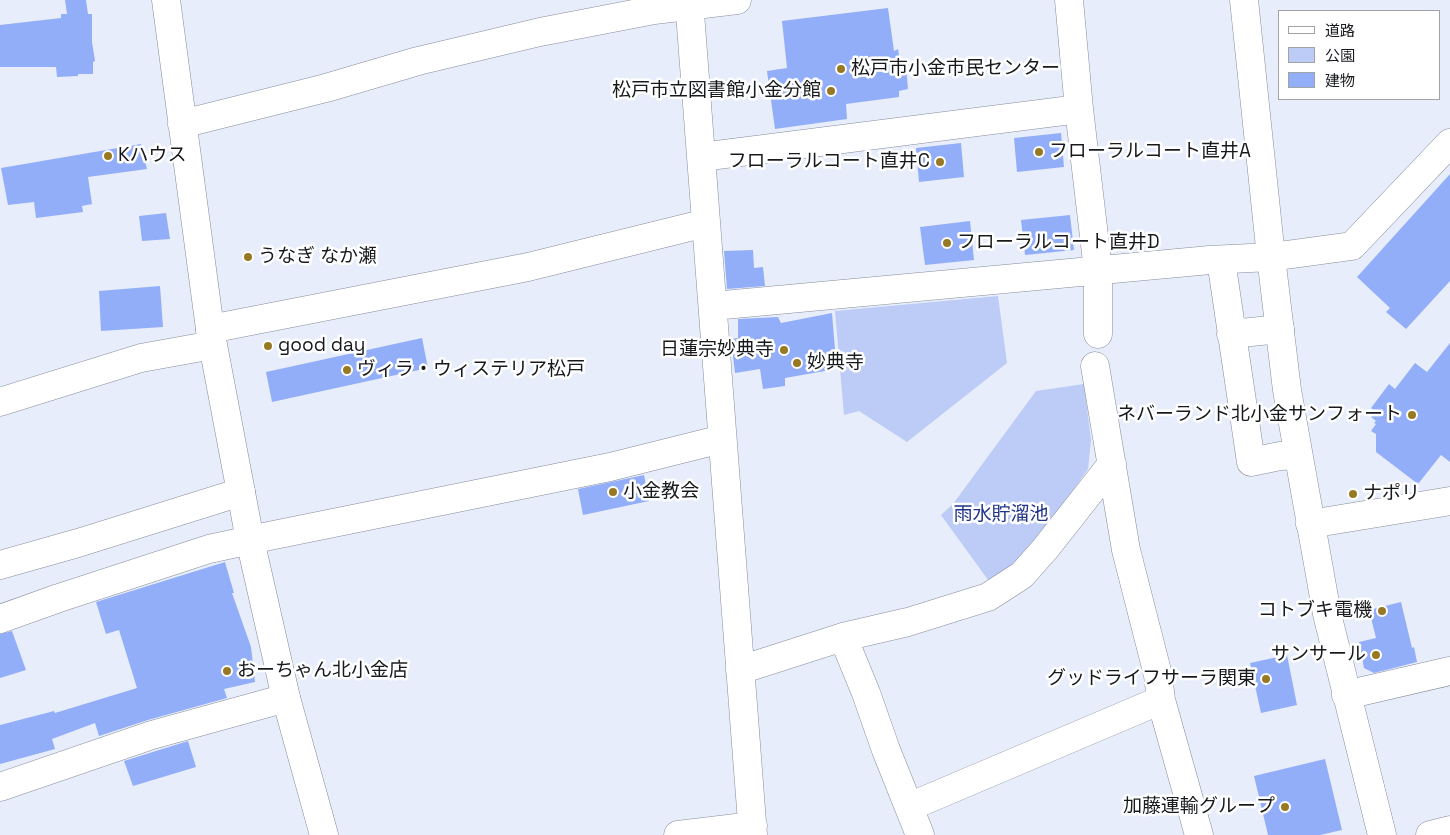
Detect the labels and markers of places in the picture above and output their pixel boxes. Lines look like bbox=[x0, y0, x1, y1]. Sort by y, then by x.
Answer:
place label: 松戸市小金市民センター bbox=[851, 58, 1060, 80]
marker: 松戸市小金市民センター bbox=[835, 63, 847, 75]
place label: 松戸市立図書館小金分館 bbox=[612, 80, 821, 102]
marker: 松戸市立図書館小金分館 bbox=[825, 85, 837, 97]
place label: フローラルコート直井A bbox=[1049, 141, 1251, 163]
place label: Kハウス bbox=[118, 145, 187, 167]
marker: フローラルコート直井A bbox=[1033, 146, 1045, 158]
marker: Kハウス bbox=[102, 150, 114, 162]
place label: フローラルコート直井C bbox=[728, 151, 930, 173]
marker: フローラルコート直井C bbox=[934, 156, 946, 168]
place label: フローラルコート直井D bbox=[957, 232, 1160, 254]
marker: フローラルコート直井D bbox=[941, 237, 953, 249]
place label: うなぎ なか瀬 bbox=[258, 246, 377, 268]
marker: うなぎ なか瀬 bbox=[242, 251, 254, 263]
place label: good day bbox=[278, 335, 365, 357]
place label: 日蓮宗妙典寺 bbox=[660, 339, 774, 361]
marker: good day bbox=[262, 340, 274, 352]
marker: 日蓮宗妙典寺 bbox=[778, 344, 790, 356]
place label: 妙典寺 bbox=[807, 352, 864, 374]
marker: 妙典寺 bbox=[791, 357, 803, 369]
place label: ヴィラ・ウィステリア松戸 bbox=[357, 359, 585, 381]
marker: ヴィラ・ウィステリア松戸 bbox=[341, 364, 353, 376]
place label: ネバーランド北小金サンフォート bbox=[1117, 404, 1402, 426]
marker: ネバーランド北小金サンフォート bbox=[1406, 409, 1418, 421]
place label: 小金教会 bbox=[623, 481, 699, 503]
place label: ナポリ bbox=[1363, 483, 1420, 505]
marker: 小金教会 bbox=[607, 486, 619, 498]
marker: ナポリ bbox=[1347, 488, 1359, 500]
place label: コトブキ電機 bbox=[1258, 600, 1372, 622]
marker: コトブキ電機 bbox=[1376, 605, 1388, 617]
place label: サンサール bbox=[1271, 644, 1366, 666]
marker: サンサール bbox=[1370, 649, 1382, 661]
place label: おーちゃん北小金店 bbox=[237, 660, 408, 682]
marker: おーちゃん北小金店 bbox=[221, 665, 233, 677]
place label: グッドライフサーラ関東 bbox=[1047, 668, 1256, 690]
marker: グッドライフサーラ関東 bbox=[1260, 673, 1272, 685]
place label: 加藤運輸グループ bbox=[1123, 796, 1275, 818]
marker: 加藤運輸グループ bbox=[1279, 801, 1291, 813]

